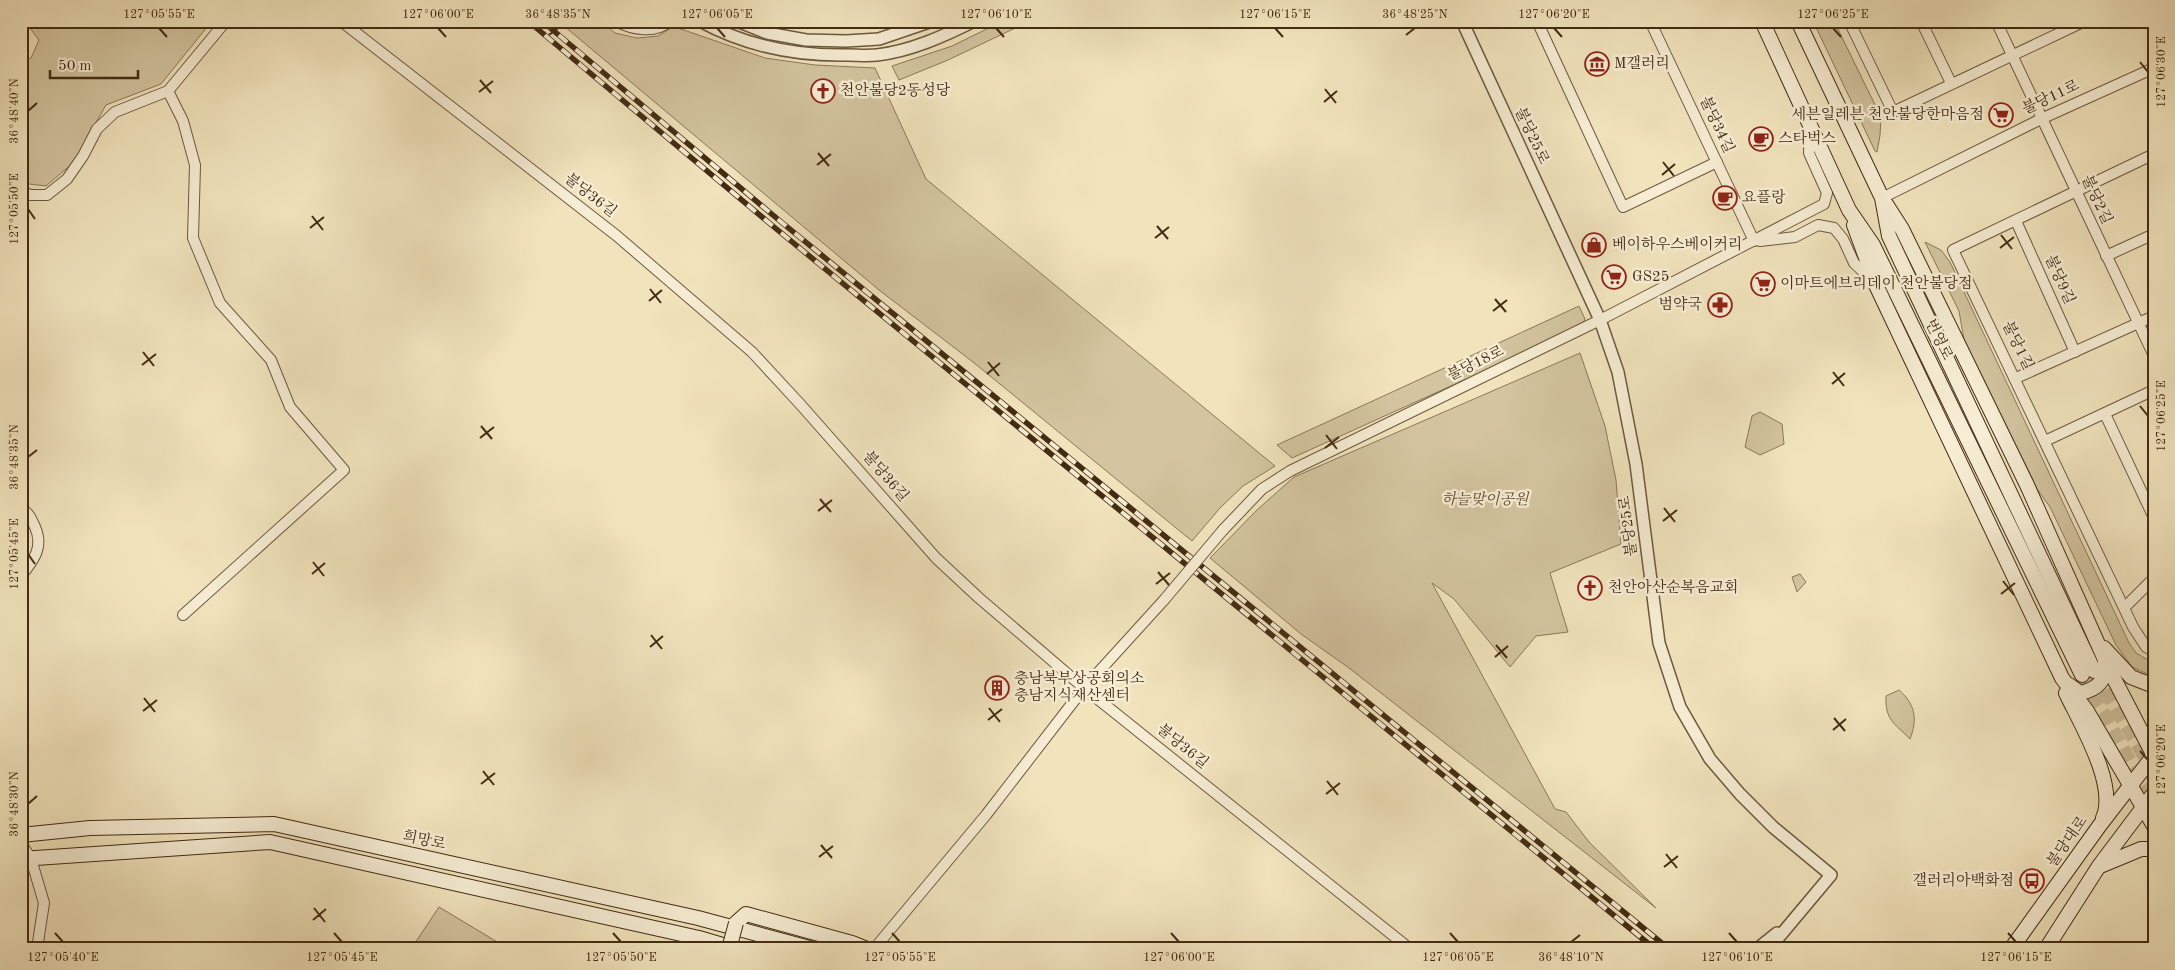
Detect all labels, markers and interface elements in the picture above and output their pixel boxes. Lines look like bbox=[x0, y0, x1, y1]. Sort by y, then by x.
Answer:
text: 127°05'55"E bbox=[123, 8, 195, 21]
text: 36°48'35"N bbox=[525, 8, 591, 21]
text: 127°06'05"E bbox=[681, 8, 753, 21]
text: 127°06'15"E bbox=[1239, 8, 1311, 21]
text: 36°48'25"N bbox=[1382, 8, 1448, 21]
text: 127°06'25"E bbox=[1797, 8, 1869, 21]
text: 127°06'00"E bbox=[402, 9, 474, 21]
text: 127°06'10"E bbox=[960, 9, 1032, 21]
text: 127°06'20"E bbox=[1518, 9, 1590, 21]
text: 127°06'30"E bbox=[2156, 36, 2168, 108]
scale bar bbox=[50, 48, 138, 80]
museum icon: M갤러리 bbox=[1584, 51, 1610, 77]
place label: M갤러리 bbox=[1614, 55, 1670, 72]
text: 50 m bbox=[58, 59, 92, 74]
street label: 불당11로 bbox=[2019, 75, 2082, 118]
text: 36°48'40"N bbox=[9, 78, 21, 144]
church icon: 천안불당2동성당 bbox=[810, 78, 836, 104]
place label: 천안불당2동성당 bbox=[840, 81, 951, 99]
street label: 불당34길 bbox=[1696, 93, 1738, 156]
supermarket icon: 세븐일레븐 천안불당한마음점 bbox=[1988, 102, 2014, 128]
street label: 불당25로 bbox=[1511, 104, 1554, 167]
place label: 세븐일레븐 천안불당한마음점 bbox=[1791, 105, 1984, 123]
cafe icon: 스타벅스 bbox=[1748, 126, 1774, 152]
place label: 스타벅스 bbox=[1778, 130, 1836, 147]
street label: 불당36길 bbox=[561, 169, 620, 221]
street label: 불당2길 bbox=[2078, 172, 2117, 227]
text: 127°05'50"E bbox=[8, 173, 21, 245]
cafe icon: 요플랑 bbox=[1712, 185, 1738, 211]
place label: 요플랑 bbox=[1742, 189, 1786, 206]
shop icon: 베이하우스베이커리 bbox=[1581, 232, 1607, 258]
place label: 베이하우스베이커리 bbox=[1612, 236, 1742, 253]
street label: 불당9길 bbox=[2042, 252, 2079, 307]
supermarket icon: GS25 bbox=[1601, 264, 1627, 290]
place label: GS25 bbox=[1632, 270, 1670, 285]
supermarket icon: 이마트에브리데이 천안불당점 bbox=[1750, 271, 1776, 297]
place label: 이마트에브리데이 천안불당점 bbox=[1780, 274, 1973, 292]
pharmacy icon: 범약국 bbox=[1707, 292, 1733, 318]
place label: 범약국 bbox=[1659, 296, 1702, 313]
street label: 번영로 bbox=[1922, 316, 1956, 363]
street label: 불당1길 bbox=[1999, 318, 2038, 373]
street label: 불당18로 bbox=[1444, 341, 1507, 384]
text: 127°06'25"E bbox=[2155, 380, 2168, 452]
text: 36°48'35"N bbox=[8, 424, 21, 490]
street label: 불당36길 bbox=[859, 447, 913, 505]
park label: 하늘맞이공원 bbox=[1442, 491, 1530, 508]
street label: 불당25로 bbox=[1615, 494, 1640, 557]
text: 127°05'45"E bbox=[8, 518, 21, 590]
church icon: 천안아산순복음교회 bbox=[1577, 575, 1603, 601]
place label: 천안아산순복음교회 bbox=[1608, 579, 1738, 596]
place label: 충남북부상공회의소 충남지식재산센터 bbox=[1014, 669, 1145, 704]
building icon: 충남북부상공회의소 충남지식재산센터 bbox=[984, 675, 1010, 701]
street label: 불당36길 bbox=[1154, 720, 1212, 772]
text: 127°06'20"E bbox=[2156, 724, 2168, 796]
text: 36°48'30"N bbox=[9, 771, 21, 837]
street label: 불당대로 bbox=[2043, 812, 2091, 870]
street label: 희망로 bbox=[401, 827, 448, 853]
bus stop icon: 갤러리아백화점 bbox=[2019, 868, 2045, 894]
place label: 갤러리아백화점 bbox=[1913, 872, 2014, 889]
text: 127°05'40"E bbox=[27, 951, 99, 964]
text: 127°05'45"E bbox=[306, 951, 378, 964]
text: 127°05'50"E bbox=[585, 951, 657, 964]
text: 127°05'55"E bbox=[864, 951, 936, 964]
text: 127°06'05"E bbox=[1422, 951, 1494, 964]
text: 127°06'15"E bbox=[1980, 951, 2052, 964]
text: 127°06'00"E bbox=[1143, 952, 1215, 964]
text: 36°48'10"N bbox=[1538, 952, 1604, 964]
text: 127°06'10"E bbox=[1701, 952, 1773, 964]

